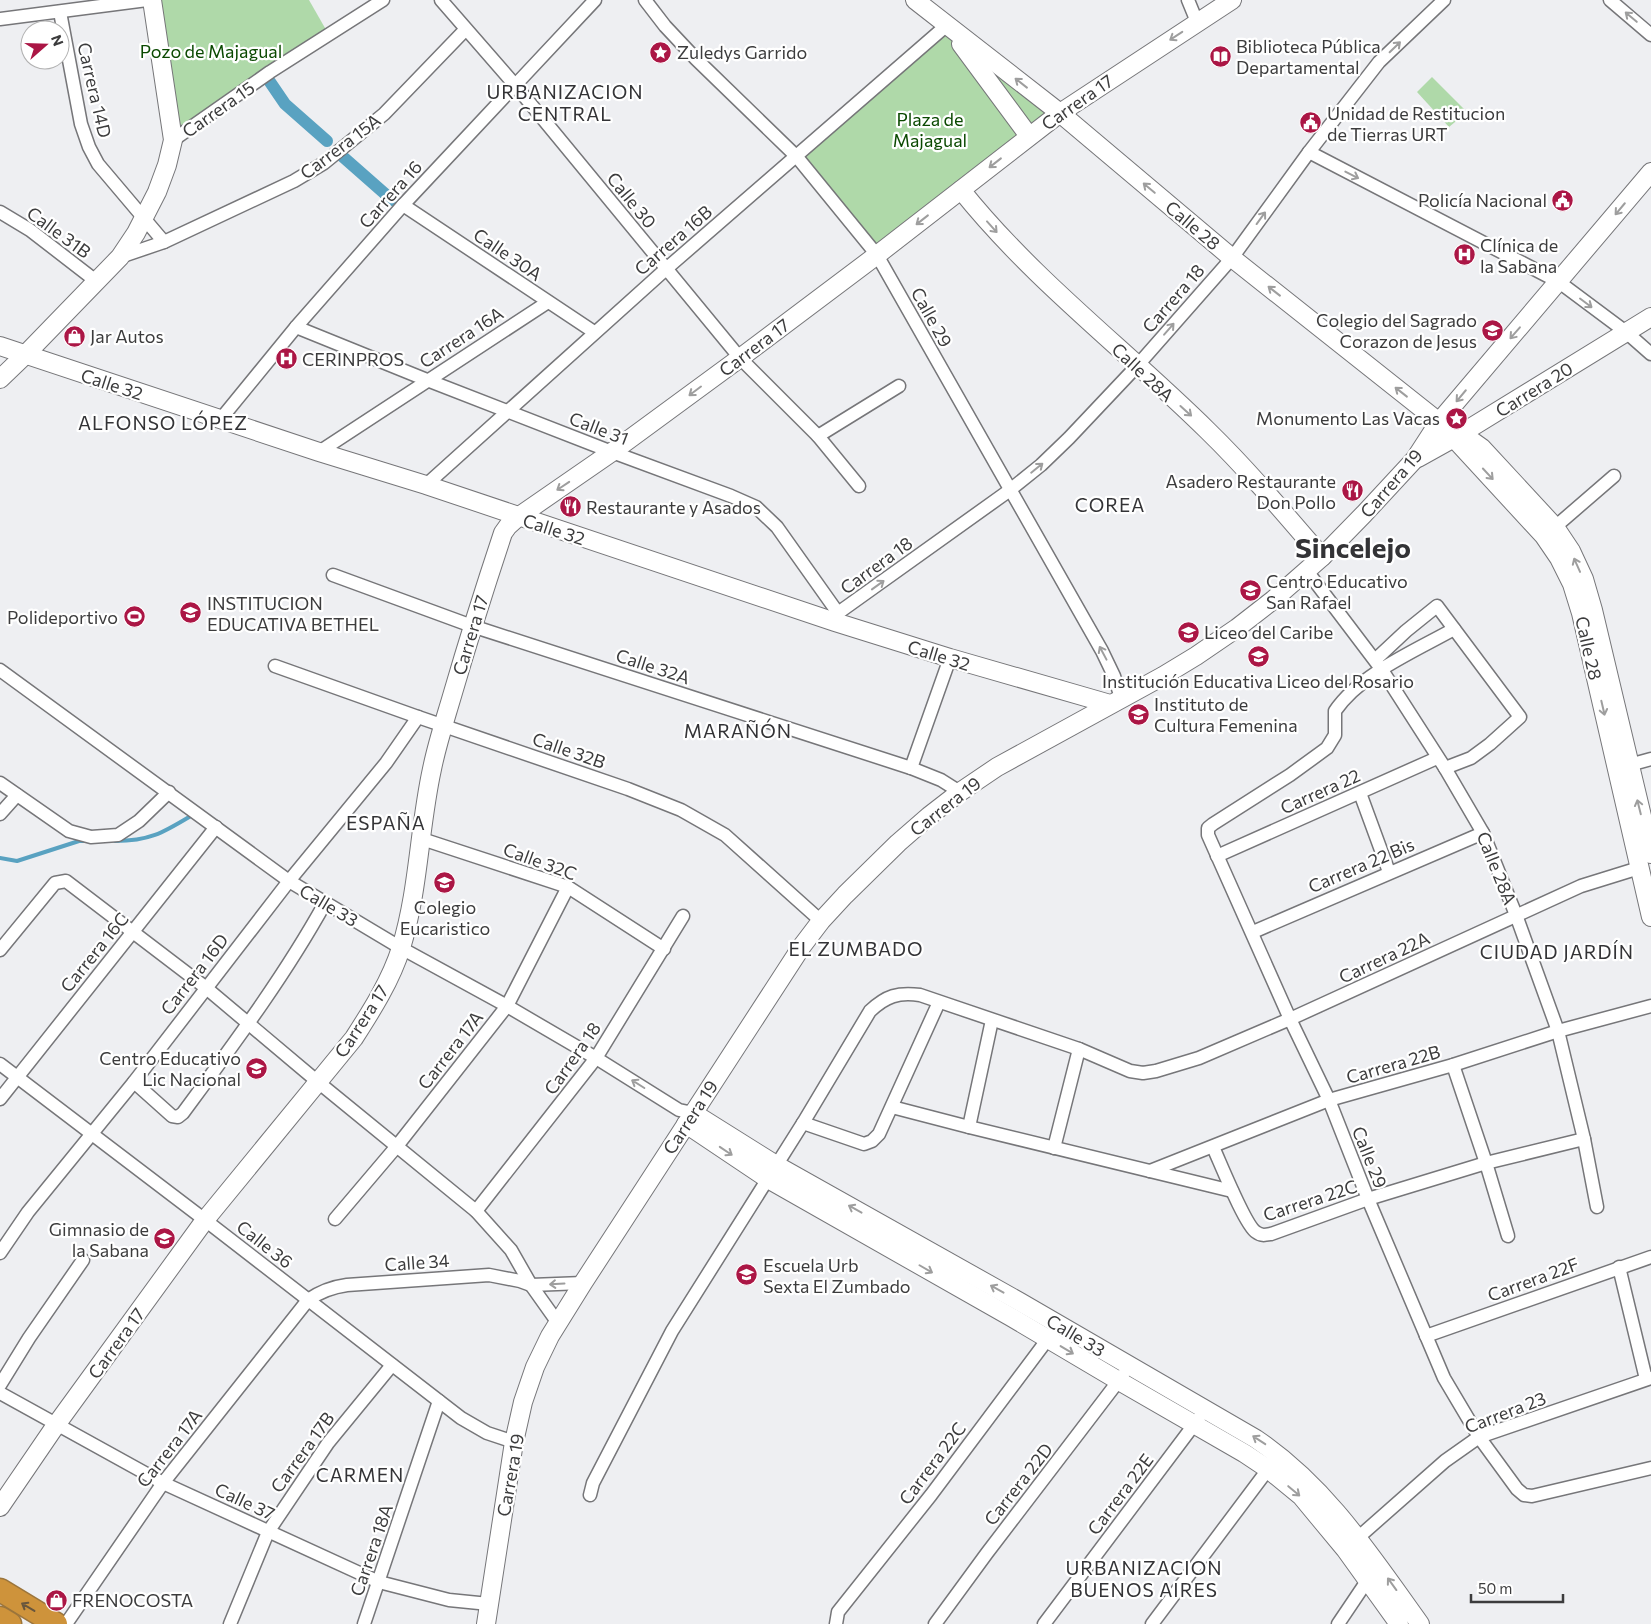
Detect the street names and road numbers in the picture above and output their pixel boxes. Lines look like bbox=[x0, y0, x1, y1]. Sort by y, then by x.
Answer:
street label: Carrera 14D bbox=[73, 40, 117, 140]
street label: Carrera 17 bbox=[1037, 69, 1117, 135]
street label: Carrera 15 bbox=[178, 76, 258, 142]
street label: Carrera 15A bbox=[295, 109, 385, 183]
street label: Carrera 16 bbox=[354, 155, 426, 233]
street label: Calle 30 bbox=[603, 167, 661, 233]
street label: Calle 28 bbox=[1161, 196, 1225, 254]
street label: Carrera 16B bbox=[630, 200, 716, 280]
street label: Calle 31B bbox=[23, 202, 95, 262]
street label: Calle 30A bbox=[470, 223, 546, 285]
street label: Carrera 18 bbox=[1137, 259, 1209, 337]
street label: Calle 29 bbox=[907, 283, 957, 351]
street label: Carrera 16A bbox=[415, 302, 507, 372]
street label: Carrera 17 bbox=[714, 313, 794, 381]
street label: Calle 28A bbox=[1107, 338, 1179, 406]
street label: Carrera 20 bbox=[1491, 357, 1577, 421]
street label: Calle 32 bbox=[78, 364, 146, 404]
street label: Calle 31 bbox=[566, 407, 632, 449]
street label: Carrera 19 bbox=[1355, 444, 1427, 522]
street label: Calle 32 bbox=[520, 509, 588, 549]
street label: Carrera 18 bbox=[836, 531, 916, 599]
street label: Carrera 17 bbox=[447, 592, 493, 678]
street label: Calle 28 bbox=[1571, 614, 1607, 682]
street label: Calle 32 bbox=[905, 635, 973, 675]
street label: Calle 32A bbox=[613, 644, 693, 688]
street label: Calle 32B bbox=[530, 727, 608, 773]
street label: Carrera 22 bbox=[1277, 764, 1363, 818]
street label: Carrera 19 bbox=[905, 772, 985, 840]
street label: Calle 28A bbox=[1472, 828, 1522, 908]
street label: Carrera 22 Bis bbox=[1305, 833, 1417, 897]
street label: Calle 32C bbox=[500, 838, 580, 884]
street label: Calle 33 bbox=[296, 879, 362, 931]
street label: Carrera 16C bbox=[55, 908, 133, 996]
street label: Carrera 22A bbox=[1335, 926, 1433, 988]
street label: Carrera 16D bbox=[155, 929, 233, 1019]
street label: Carrera 17 bbox=[329, 980, 393, 1062]
street label: Carrera 17A bbox=[413, 1006, 487, 1094]
street label: Carrera 18 bbox=[539, 1017, 605, 1099]
street label: Carrera 22B bbox=[1343, 1040, 1443, 1088]
street label: Carrera 19 bbox=[658, 1076, 722, 1158]
street label: Calle 29 bbox=[1348, 1123, 1392, 1191]
street label: Carrera 22C bbox=[1260, 1174, 1360, 1226]
street label: Calle 36 bbox=[233, 1215, 297, 1273]
street label: Calle 34 bbox=[384, 1249, 450, 1275]
street label: Carrera 22F bbox=[1484, 1252, 1582, 1306]
street label: Carrera 17 bbox=[83, 1303, 149, 1383]
street label: Calle 33 bbox=[1043, 1309, 1109, 1361]
street label: Carrera 23 bbox=[1461, 1386, 1549, 1438]
street label: Carrera 17A bbox=[132, 1404, 206, 1492]
street label: Carrera 17B bbox=[265, 1408, 339, 1496]
street label: Carrera 22C bbox=[894, 1417, 970, 1509]
street label: Carrera 19 bbox=[492, 1432, 528, 1518]
street label: Carrera 22D bbox=[979, 1438, 1057, 1530]
street label: Carrera 22E bbox=[1082, 1449, 1158, 1539]
street label: Calle 37 bbox=[212, 1478, 278, 1524]
street label: Carrera 18A bbox=[345, 1501, 397, 1599]

